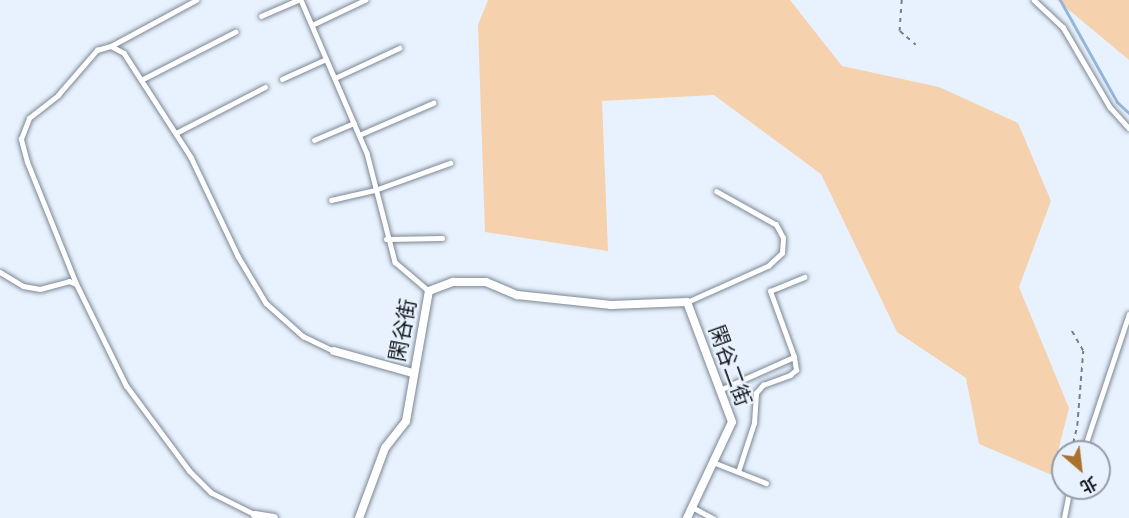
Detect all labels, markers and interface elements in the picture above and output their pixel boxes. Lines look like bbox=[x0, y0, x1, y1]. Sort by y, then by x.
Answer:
street label: 閑谷街 bbox=[385, 297, 421, 363]
street label: 閑谷二街 bbox=[704, 322, 756, 410]
north arrow bbox=[1051, 440, 1111, 500]
text: 北 bbox=[1077, 472, 1100, 497]

